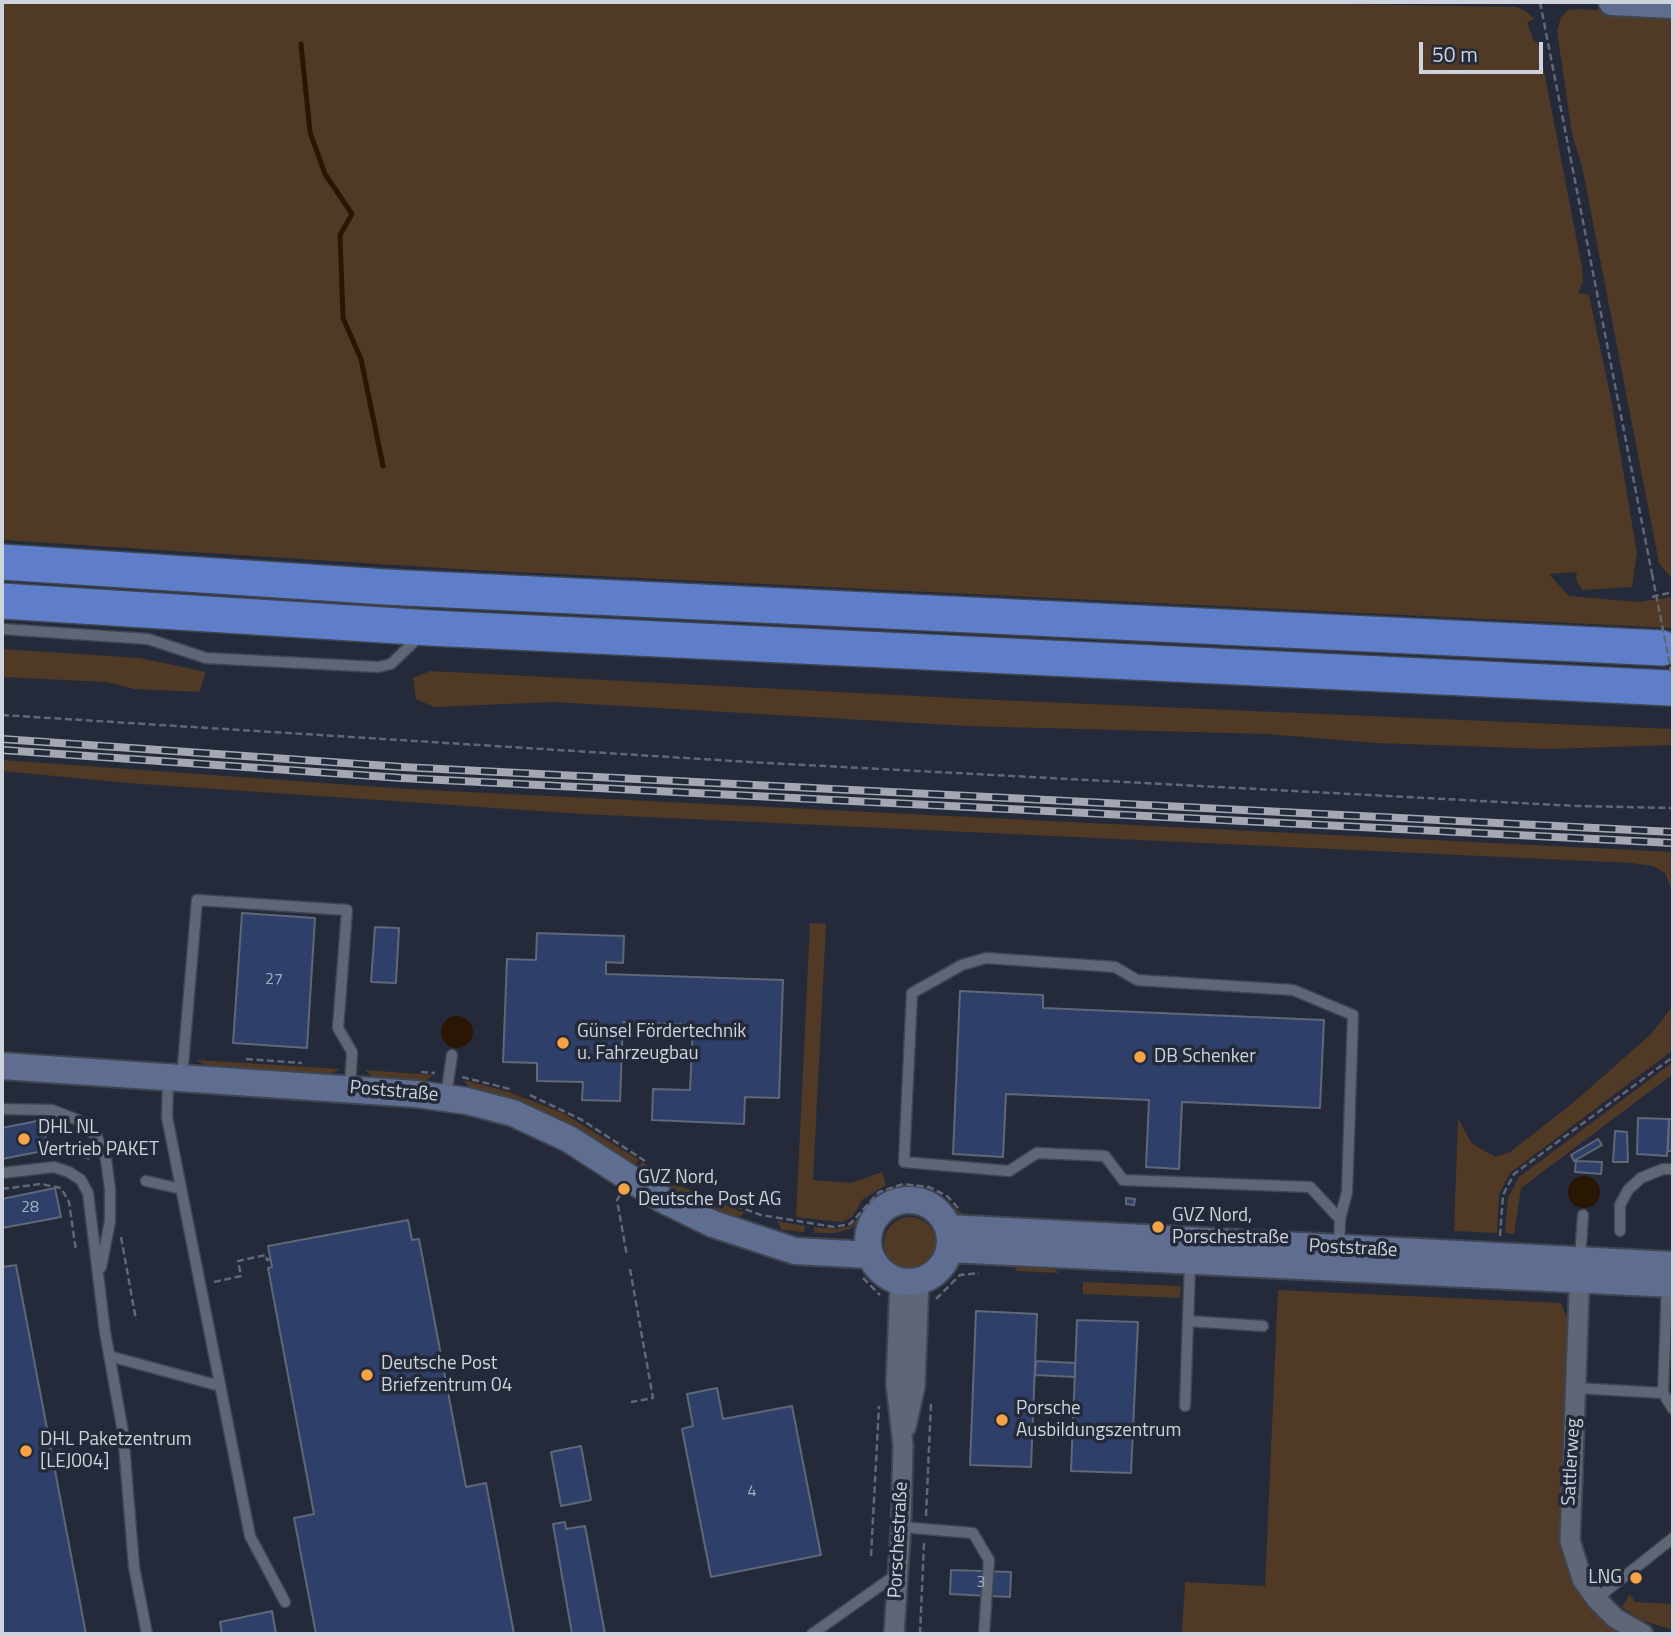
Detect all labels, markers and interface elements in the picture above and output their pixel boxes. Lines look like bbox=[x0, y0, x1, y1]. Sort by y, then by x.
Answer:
scale bar bbox=[1423, 28, 1547, 72]
text: 50 m bbox=[1432, 38, 1478, 70]
house number: 27 bbox=[265, 970, 283, 990]
place label: Günsel Fördertechnik u. Fahrzeugbau bbox=[577, 1021, 746, 1065]
marker: Günsel Fördertechnik u. Fahrzeugbau bbox=[555, 1035, 571, 1051]
place label: DB Schenker bbox=[1154, 1046, 1256, 1068]
marker: DB Schenker bbox=[1132, 1049, 1148, 1065]
street label: Poststraße bbox=[349, 1077, 439, 1107]
place label: DHL NL Vertrieb PAKET bbox=[38, 1117, 159, 1161]
marker: DHL NL Vertrieb PAKET bbox=[16, 1131, 32, 1147]
place label: GVZ Nord, Deutsche Post AG bbox=[638, 1167, 781, 1211]
marker: GVZ Nord, Deutsche Post AG bbox=[616, 1181, 632, 1197]
house number: 28 bbox=[21, 1198, 39, 1218]
place label: GVZ Nord, Porschestraße bbox=[1172, 1205, 1289, 1249]
marker: GVZ Nord, Porschestraße bbox=[1150, 1219, 1166, 1235]
street label: Poststraße bbox=[1308, 1235, 1398, 1263]
place label: Deutsche Post Briefzentrum 04 bbox=[381, 1353, 512, 1397]
marker: Deutsche Post Briefzentrum 04 bbox=[359, 1367, 375, 1383]
place label: Porsche Ausbildungszentrum bbox=[1016, 1398, 1181, 1442]
marker: Porsche Ausbildungszentrum bbox=[994, 1412, 1010, 1428]
street label: Sattlerweg bbox=[1558, 1418, 1586, 1506]
place label: DHL Paketzentrum [LEJ004] bbox=[40, 1429, 192, 1473]
marker: DHL Paketzentrum [LEJ004] bbox=[18, 1443, 34, 1459]
street label: Porschestraße bbox=[885, 1481, 913, 1599]
house number: 4 bbox=[748, 1482, 756, 1502]
place label: LNG bbox=[1588, 1567, 1622, 1589]
marker: LNG bbox=[1628, 1570, 1644, 1586]
house number: 3 bbox=[977, 1573, 985, 1593]

